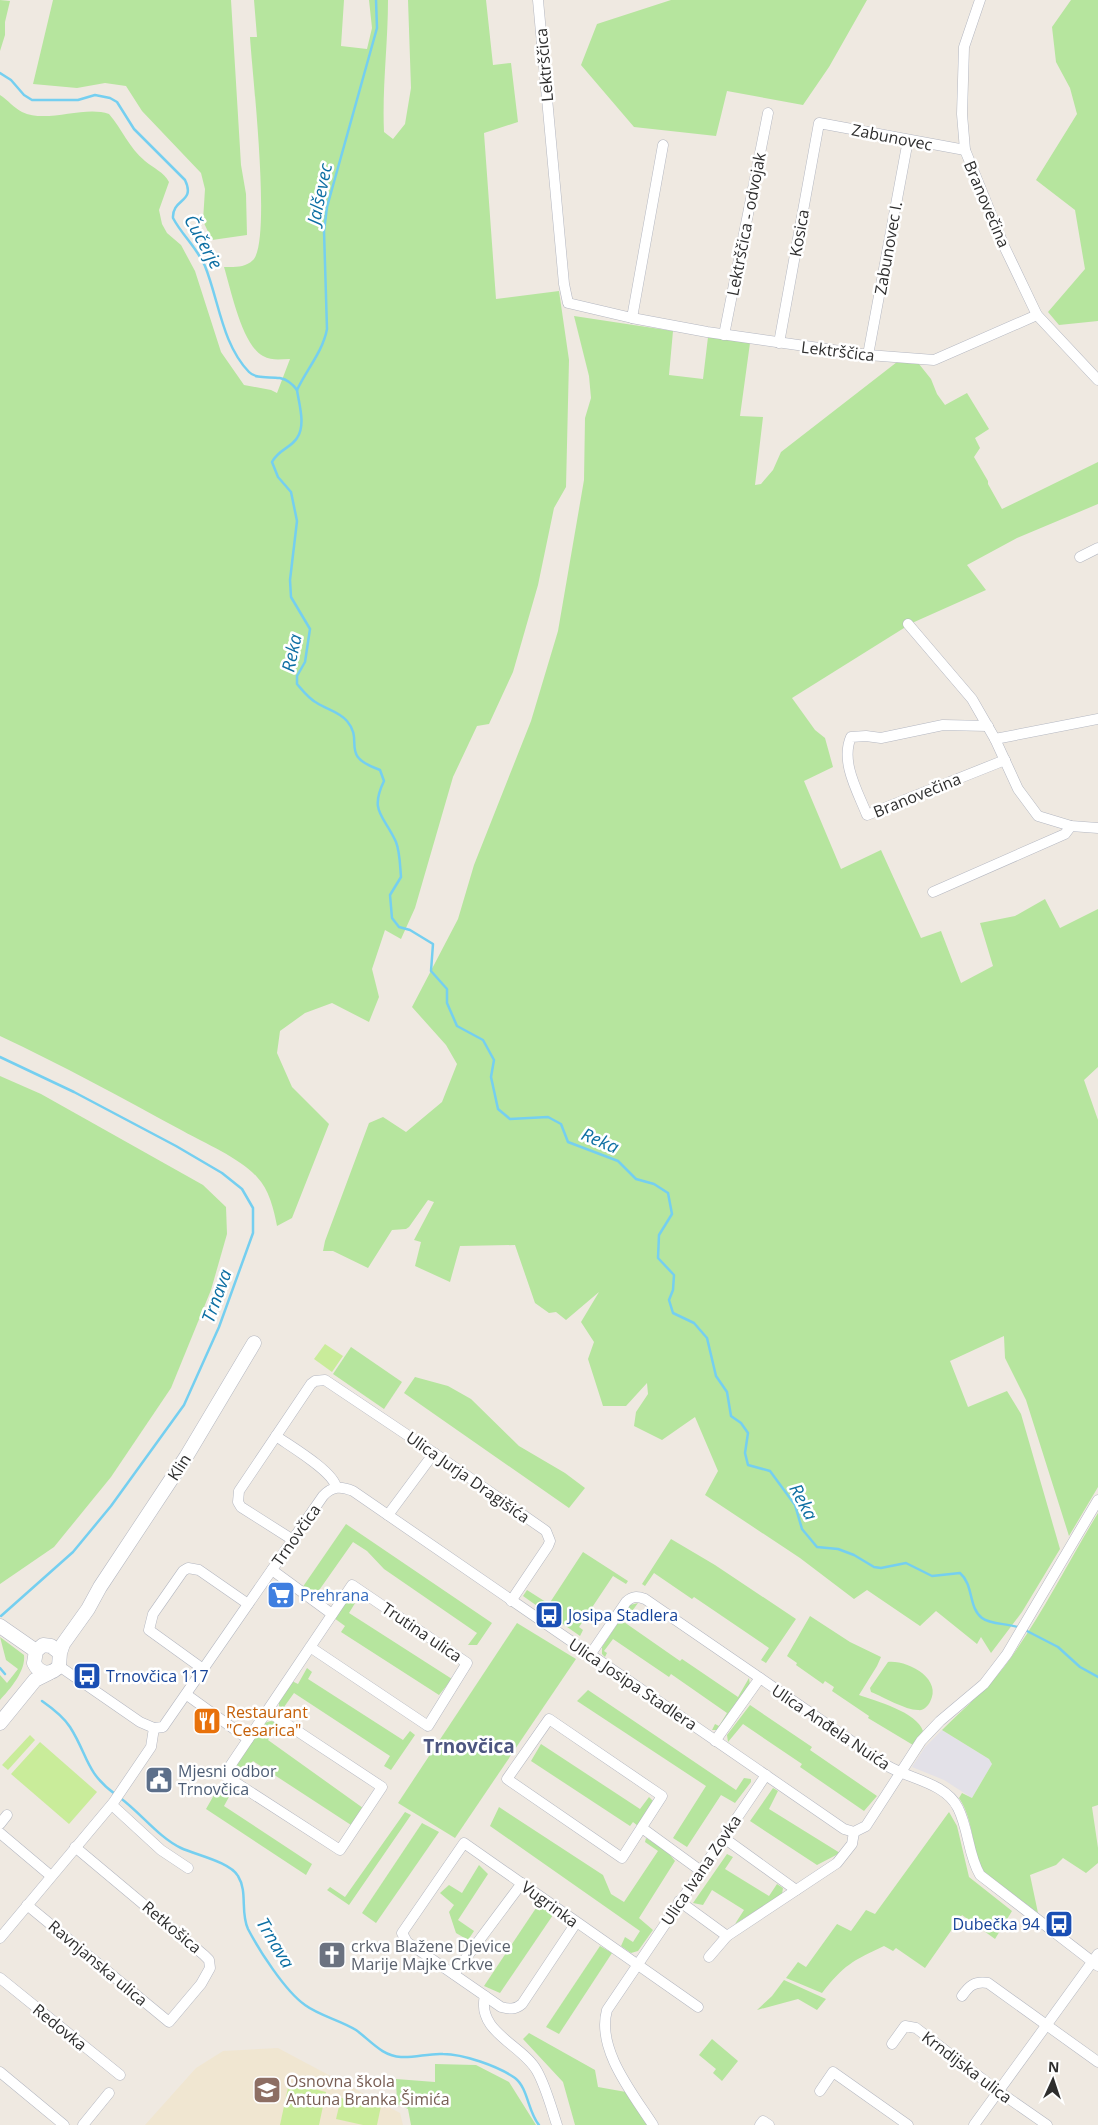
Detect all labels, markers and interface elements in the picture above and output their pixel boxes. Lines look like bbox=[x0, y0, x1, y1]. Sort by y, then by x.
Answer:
street label: Lektrščica bbox=[530, 27, 558, 103]
street label: Zabunovec bbox=[850, 118, 935, 156]
street label: Lektrščica - odvojak bbox=[721, 150, 771, 298]
street label: Branovečina bbox=[959, 157, 1015, 251]
water label: Jalševec bbox=[300, 160, 337, 229]
street label: Zabunovec I. bbox=[869, 200, 907, 296]
street label: Kosica bbox=[784, 208, 814, 258]
water label: Čučerje bbox=[179, 210, 229, 273]
street label: Lektrščica bbox=[800, 336, 876, 366]
water label: Reka bbox=[275, 632, 307, 674]
street label: Branovečina bbox=[870, 767, 964, 823]
water label: Reka bbox=[578, 1122, 623, 1159]
water label: Trnava bbox=[195, 1266, 237, 1326]
street label: Ulica Jurja Dragišića bbox=[402, 1426, 534, 1528]
street label: Klin bbox=[162, 1449, 196, 1485]
water label: Reka bbox=[784, 1479, 823, 1524]
street label: Trnovčica bbox=[267, 1500, 325, 1570]
supermarket icon: Prehrana bbox=[266, 1580, 296, 1610]
place label: Prehrana bbox=[300, 1584, 369, 1606]
street label: Trutina ulica bbox=[378, 1597, 466, 1667]
bus stop icon: Josipa Stadlera bbox=[534, 1600, 564, 1630]
place label: Josipa Stadlera bbox=[566, 1604, 678, 1626]
street label: Ulica Josipa Stadlera bbox=[564, 1633, 702, 1735]
bus stop icon: Trnovčica 117 bbox=[72, 1661, 102, 1691]
place label: Trnovčica 117 bbox=[106, 1665, 209, 1687]
street label: Ulica Anđela Nuića bbox=[767, 1679, 895, 1775]
place label: Restaurant "Cesarica" bbox=[226, 1701, 308, 1741]
restaurant icon: Restaurant "Cesarica" bbox=[192, 1706, 222, 1736]
district label: Trnovčica bbox=[423, 1733, 515, 1759]
place label: Mjesni odbor Trnovčica bbox=[178, 1760, 277, 1800]
public building icon: Mjesni odbor Trnovčica bbox=[144, 1765, 174, 1795]
street label: Ulica Ivana Zovka bbox=[656, 1810, 746, 1930]
street label: Vugrinka bbox=[517, 1876, 583, 1932]
street label: Retkošica bbox=[138, 1896, 206, 1958]
bus stop icon: Dubečka 94 bbox=[1044, 1909, 1074, 1939]
water label: Trnava bbox=[251, 1913, 300, 1972]
place label: Dubečka 94 bbox=[952, 1913, 1040, 1935]
street label: Ravnjanska ulica bbox=[44, 1915, 152, 2011]
place label: crkva Blažene Djevice Marije Majke Crkve bbox=[351, 1935, 511, 1975]
church icon: crkva Blažene Djevice Marije Majke Crkve bbox=[317, 1940, 347, 1970]
street label: Redovka bbox=[28, 1998, 92, 2056]
street label: Krndijska ulica bbox=[917, 2026, 1017, 2108]
north arrow bbox=[1028, 2055, 1078, 2105]
text: N bbox=[1048, 2057, 1060, 2076]
place label: Osnovna škola Antuna Branka Šimića bbox=[286, 2070, 450, 2110]
school or university icon: Osnovna škola Antuna Branka Šimića bbox=[252, 2075, 282, 2105]

